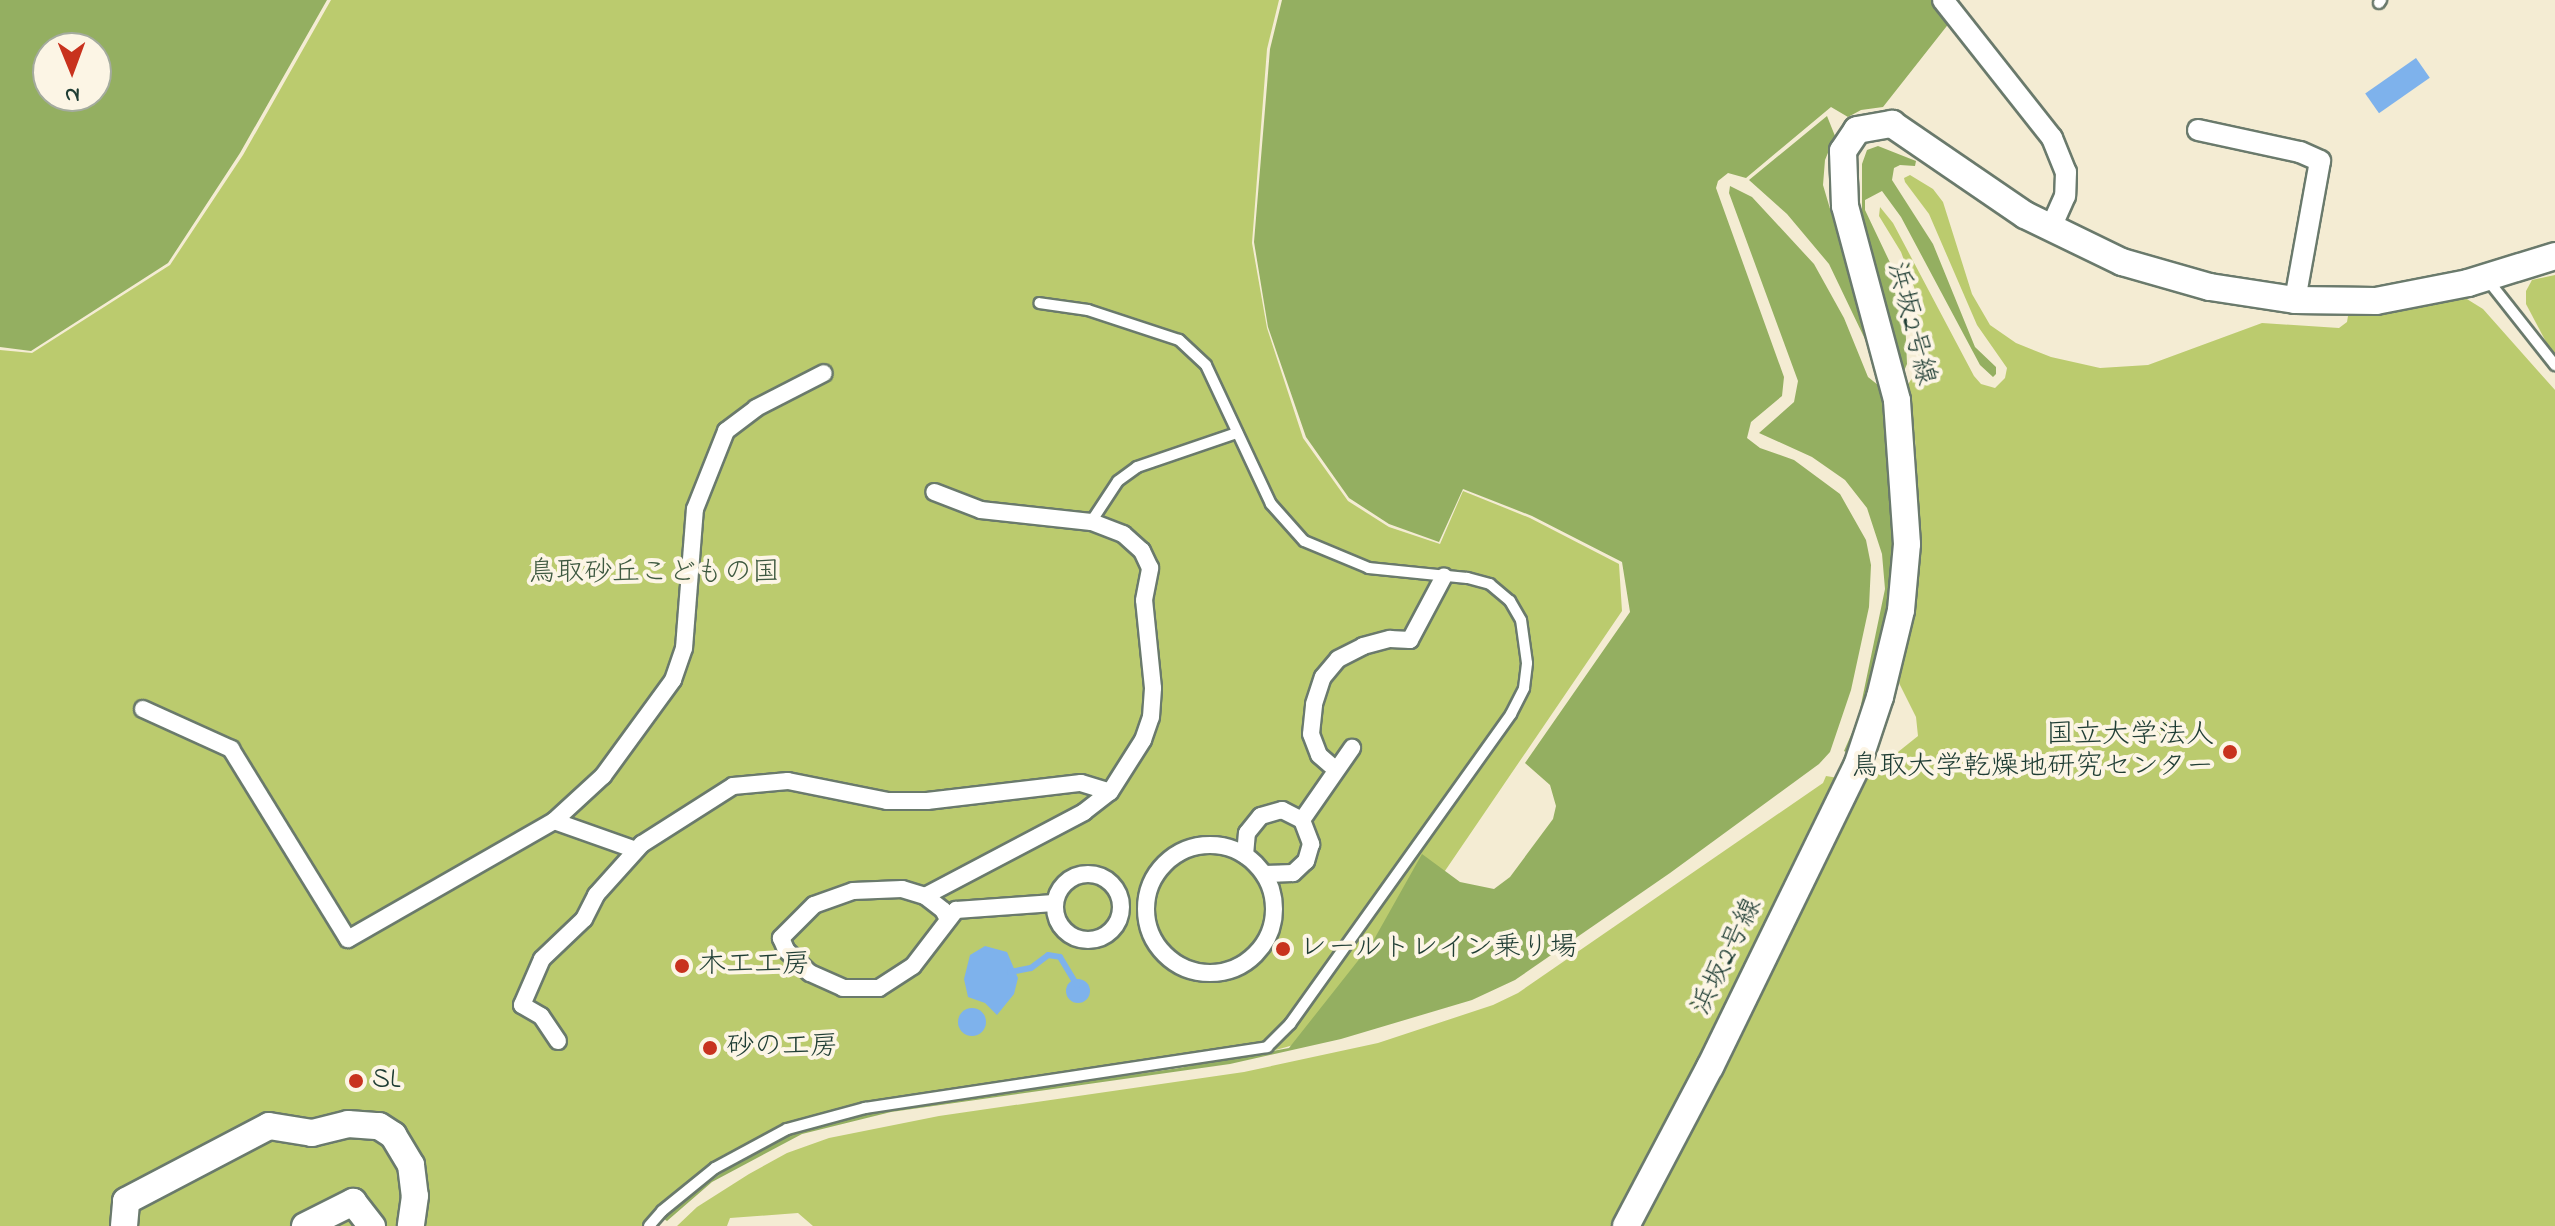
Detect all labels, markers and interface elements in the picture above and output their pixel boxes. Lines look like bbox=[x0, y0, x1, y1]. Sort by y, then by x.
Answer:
north arrow bbox=[32, 32, 112, 112]
text: N bbox=[65, 78, 80, 110]
street label: 浜坂2号線 bbox=[1878, 259, 1942, 389]
park label: 鳥取砂丘こどもの国 bbox=[528, 557, 780, 591]
place label: 国立大学法人 鳥取大学乾燥地研究センター bbox=[1850, 719, 2214, 785]
marker: 国立大学法人 鳥取大学乾燥地研究センター bbox=[2221, 743, 2239, 761]
street label: 浜坂2号線 bbox=[1685, 893, 1771, 1021]
place label: レールトレイン乗り場 bbox=[1299, 932, 1580, 966]
marker: レールトレイン乗り場 bbox=[1274, 940, 1292, 958]
place label: 木工工房 bbox=[698, 949, 810, 983]
marker: 木工工房 bbox=[673, 957, 691, 975]
place label: 砂の工房 bbox=[726, 1031, 838, 1065]
marker: 砂の工房 bbox=[701, 1039, 719, 1057]
place label: SL bbox=[372, 1064, 400, 1098]
marker: SL bbox=[347, 1072, 365, 1090]

